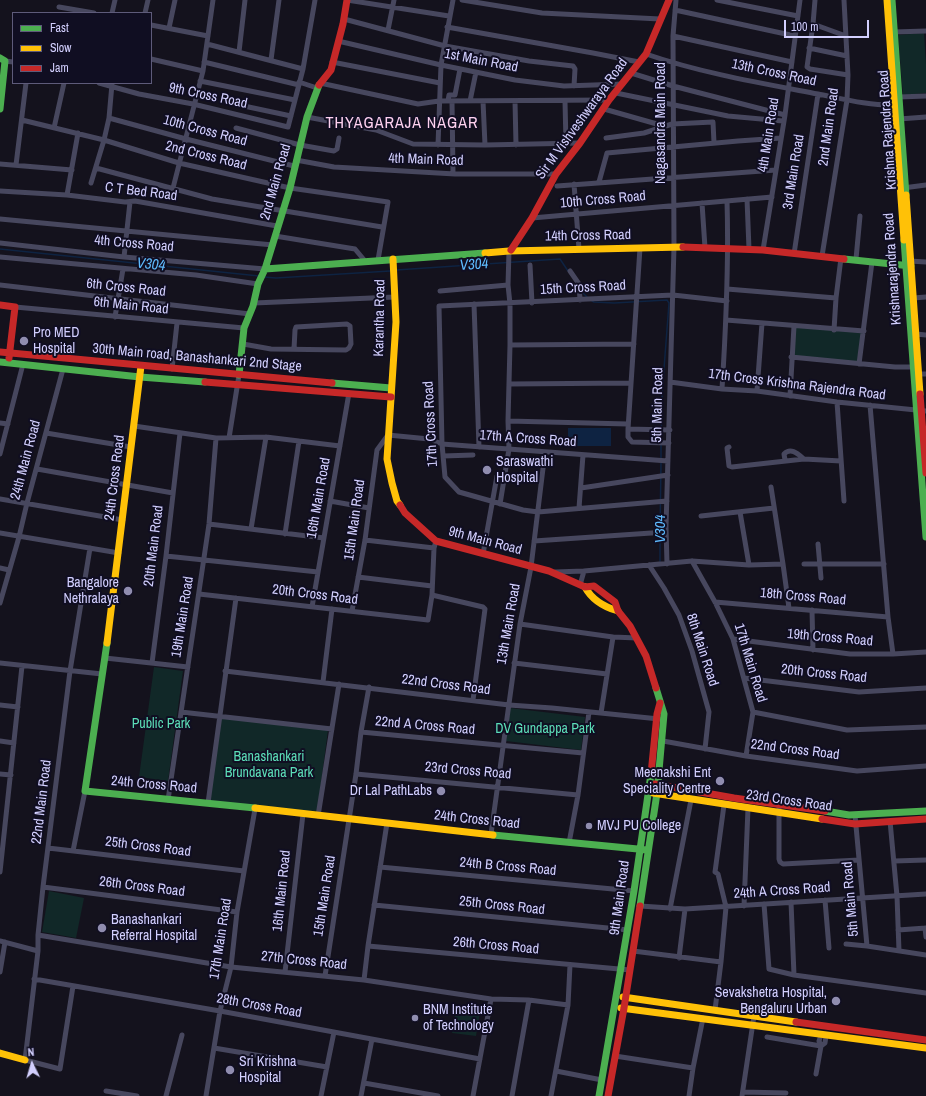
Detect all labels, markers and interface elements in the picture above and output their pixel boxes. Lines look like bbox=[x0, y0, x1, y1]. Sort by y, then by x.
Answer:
legend bbox=[12, 12, 152, 84]
scale bar bbox=[786, 12, 871, 38]
text: 100 m bbox=[791, 19, 818, 35]
text: Fast bbox=[50, 20, 69, 36]
text: Slow bbox=[50, 40, 71, 56]
street label: 1st Main Road bbox=[443, 46, 519, 76]
street label: Sir M Vishveshwaraya Road bbox=[533, 55, 631, 183]
street label: 13th Cross Road bbox=[730, 56, 818, 90]
text: Jam bbox=[50, 60, 69, 76]
street label: Nagasandra Main Road bbox=[653, 62, 669, 184]
street label: Krishna Rajendra Road bbox=[875, 70, 901, 190]
street label: 9th Cross Road bbox=[167, 79, 249, 113]
street label: 2nd Main Road bbox=[815, 87, 843, 167]
street label: 4th Main Road bbox=[755, 96, 783, 174]
street label: 10th Cross Road bbox=[161, 112, 249, 150]
district label: THYAGARAJA NAGAR bbox=[326, 114, 478, 134]
street label: 3rd Main Road bbox=[780, 133, 808, 211]
street label: 2nd Cross Road bbox=[164, 138, 248, 174]
street label: 2nd Main Road bbox=[257, 142, 295, 222]
street label: 4th Main Road bbox=[388, 150, 464, 170]
street label: C T Bed Road bbox=[104, 179, 178, 205]
street label: 10th Cross Road bbox=[559, 188, 647, 212]
street label: Krishnarajendra Road bbox=[881, 212, 905, 326]
street label: 14th Cross Road bbox=[545, 227, 631, 245]
street label: 4th Cross Road bbox=[94, 232, 174, 256]
water label: V304 bbox=[136, 255, 166, 275]
water label: V304 bbox=[459, 255, 489, 275]
street label: 6th Cross Road bbox=[85, 275, 167, 301]
street label: 15th Cross Road bbox=[540, 277, 626, 299]
street label: Karantha Road bbox=[371, 279, 389, 357]
street label: 6th Main Road bbox=[93, 294, 169, 318]
place label: Pro MED Hospital bbox=[33, 325, 80, 358]
marker: Pro MED Hospital bbox=[18, 335, 30, 347]
street label: 30th Main road, Banashankari 2nd Stage bbox=[92, 340, 302, 376]
street label: 17th Cross Krishna Rajendra Road bbox=[707, 366, 887, 404]
street label: 5th Main Road bbox=[649, 367, 667, 443]
street label: 17th Cross Road bbox=[420, 381, 442, 467]
street label: 24th Main Road bbox=[7, 418, 45, 502]
street label: 17th A Cross Road bbox=[479, 427, 577, 451]
street label: 24th Cross Road bbox=[101, 434, 129, 522]
place label: Saraswathi Hospital bbox=[496, 454, 553, 486]
street label: 16th Main Road bbox=[304, 456, 334, 540]
marker: Saraswathi Hospital bbox=[481, 464, 493, 476]
street label: 15th Main Road bbox=[341, 478, 369, 562]
street label: 20th Main Road bbox=[141, 504, 167, 588]
water label: V304 bbox=[652, 515, 670, 543]
street label: 9th Main Road bbox=[446, 523, 524, 559]
place label: Bangalore Nethralaya bbox=[63, 575, 119, 608]
street label: 19th Main Road bbox=[168, 575, 198, 659]
street label: 20th Cross Road bbox=[271, 581, 359, 609]
street label: 13th Main Road bbox=[494, 582, 524, 666]
marker: Bangalore Nethralaya bbox=[122, 585, 134, 597]
street label: 18th Cross Road bbox=[759, 585, 847, 609]
street label: 8th Main Road bbox=[682, 612, 722, 688]
street label: 17th Main Road bbox=[730, 621, 770, 705]
street label: 19th Cross Road bbox=[786, 626, 874, 650]
street label: 20th Cross Road bbox=[780, 661, 868, 687]
street label: 22nd Cross Road bbox=[401, 671, 491, 699]
street label: 22nd A Cross Road bbox=[374, 713, 476, 739]
park label: Public Park bbox=[132, 716, 190, 732]
park label: DV Gundappa Park bbox=[495, 721, 595, 737]
street label: 22nd Cross Road bbox=[750, 736, 840, 764]
park label: Banashankari Brundavana Park bbox=[225, 749, 313, 782]
street label: 22nd Main Road bbox=[28, 759, 56, 845]
street label: 23rd Cross Road bbox=[424, 759, 512, 783]
place label: Meenakshi Ent Speciality Centre bbox=[623, 765, 711, 798]
street label: 24th Cross Road bbox=[110, 773, 198, 797]
marker: Meenakshi Ent Speciality Centre bbox=[714, 775, 726, 787]
place label: Dr Lal PathLabs bbox=[350, 783, 432, 799]
marker: Dr Lal PathLabs bbox=[435, 785, 447, 797]
street label: 23rd Cross Road bbox=[745, 787, 833, 815]
street label: 24th Cross Road bbox=[433, 807, 521, 833]
place label: MVJ PU College bbox=[597, 818, 681, 834]
marker: MVJ PU College bbox=[584, 821, 594, 831]
street label: 25th Cross Road bbox=[104, 833, 192, 861]
street label: 16th Main Road bbox=[269, 850, 295, 932]
street label: 15th Main Road bbox=[310, 854, 340, 938]
street label: 24th B Cross Road bbox=[459, 854, 557, 880]
street label: 9th Main Road bbox=[606, 860, 634, 936]
street label: 5th Main Road bbox=[839, 861, 863, 937]
street label: 26th Cross Road bbox=[98, 873, 186, 901]
street label: 24th A Cross Road bbox=[733, 879, 831, 903]
street label: 25th Cross Road bbox=[458, 893, 546, 919]
street label: 17th Main Road bbox=[206, 897, 236, 981]
place label: Banashankari Referral Hospital bbox=[111, 912, 197, 944]
marker: Banashankari Referral Hospital bbox=[96, 922, 108, 934]
street label: 26th Cross Road bbox=[452, 934, 540, 958]
street label: 27th Cross Road bbox=[260, 948, 348, 974]
place label: Sevakshetra Hospital, Bengaluru Urban bbox=[715, 985, 827, 1018]
street label: 28th Cross Road bbox=[215, 990, 303, 1022]
marker: Sevakshetra Hospital, Bengaluru Urban bbox=[830, 995, 842, 1007]
place label: BNM Institute of Technology bbox=[423, 1002, 494, 1034]
marker: BNM Institute of Technology bbox=[410, 1013, 420, 1023]
north arrow bbox=[12, 1044, 52, 1084]
text: N bbox=[27, 1045, 35, 1059]
place label: Sri Krishna Hospital bbox=[239, 1054, 296, 1086]
marker: Sri Krishna Hospital bbox=[224, 1064, 236, 1076]

